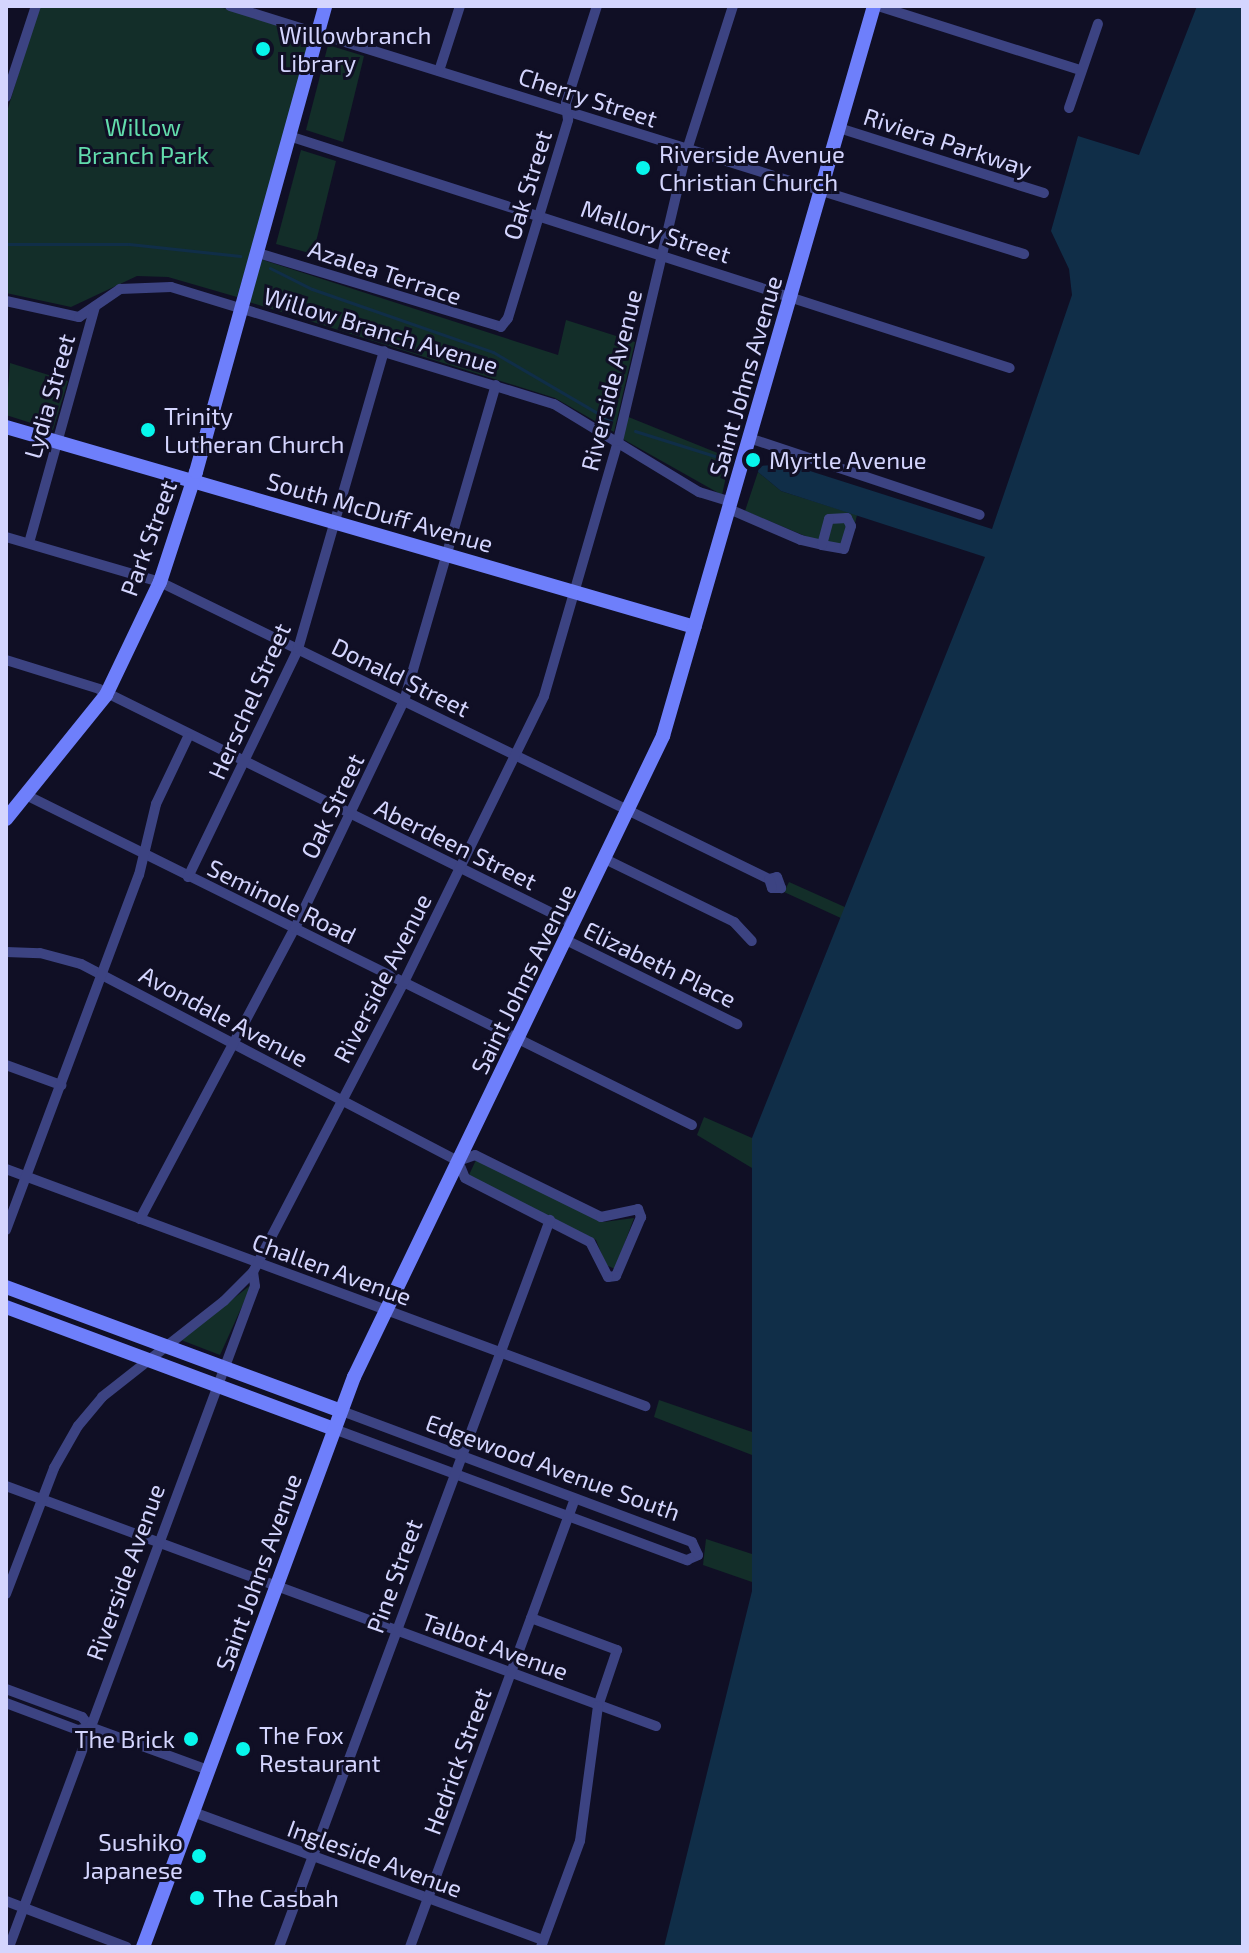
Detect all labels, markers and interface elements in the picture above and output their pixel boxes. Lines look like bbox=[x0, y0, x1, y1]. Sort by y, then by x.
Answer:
place label: Willowbranch Library bbox=[279, 21, 431, 77]
marker: Willowbranch Library bbox=[254, 40, 272, 58]
street label: Cherry Street bbox=[515, 61, 661, 133]
street label: Riviera Parkway bbox=[860, 101, 1036, 183]
park label: Willow Branch Park bbox=[77, 113, 209, 169]
street label: Oak Street bbox=[497, 127, 557, 243]
place label: Riverside Avenue Christian Church bbox=[659, 140, 845, 196]
marker: Riverside Avenue Christian Church bbox=[634, 159, 652, 177]
street label: Mallory Street bbox=[577, 193, 735, 269]
street label: Azalea Terrace bbox=[305, 234, 465, 310]
street label: Saint Johns Avenue bbox=[702, 272, 788, 480]
street label: Willow Branch Avenue bbox=[260, 280, 502, 380]
street label: Riverside Avenue bbox=[574, 286, 648, 474]
street label: Lydia Street bbox=[17, 330, 81, 462]
place label: Trinity Lutheran Church bbox=[164, 402, 344, 458]
marker: Trinity Lutheran Church bbox=[139, 421, 157, 439]
place label: Myrtle Avenue bbox=[769, 446, 927, 474]
marker: Myrtle Avenue bbox=[744, 451, 762, 469]
street label: South McDuff Avenue bbox=[263, 466, 497, 558]
street label: Park Street bbox=[114, 476, 182, 600]
street label: Herschel Street bbox=[202, 618, 296, 784]
street label: Donald Street bbox=[327, 631, 475, 723]
street label: Oak Street bbox=[294, 749, 370, 863]
street label: Aberdeen Street bbox=[370, 792, 542, 896]
street label: Seminole Road bbox=[203, 853, 361, 949]
street label: Saint Johns Avenue bbox=[464, 879, 582, 1079]
street label: Riverside Avenue bbox=[327, 888, 437, 1068]
street label: Elizabeth Place bbox=[579, 915, 741, 1013]
street label: Avondale Avenue bbox=[135, 959, 313, 1073]
street label: Challen Avenue bbox=[248, 1227, 416, 1311]
street label: Edgewood Avenue South bbox=[422, 1407, 684, 1527]
street label: Saint Johns Avenue bbox=[209, 1469, 307, 1675]
street label: Riverside Avenue bbox=[80, 1479, 170, 1665]
street label: Pine Street bbox=[360, 1515, 428, 1637]
street label: Talbot Avenue bbox=[418, 1606, 572, 1686]
street label: Hedrick Street bbox=[417, 1684, 497, 1838]
place label: The Fox Restaurant bbox=[259, 1721, 381, 1777]
place label: The Brick bbox=[74, 1725, 175, 1753]
marker: The Brick bbox=[182, 1730, 200, 1748]
marker: The Fox Restaurant bbox=[234, 1740, 252, 1758]
street label: Ingleside Avenue bbox=[284, 1813, 466, 1903]
place label: Sushiko Japanese bbox=[83, 1828, 183, 1884]
marker: Sushiko Japanese bbox=[190, 1847, 208, 1865]
place label: The Casbah bbox=[213, 1884, 339, 1912]
marker: The Casbah bbox=[188, 1889, 206, 1907]

